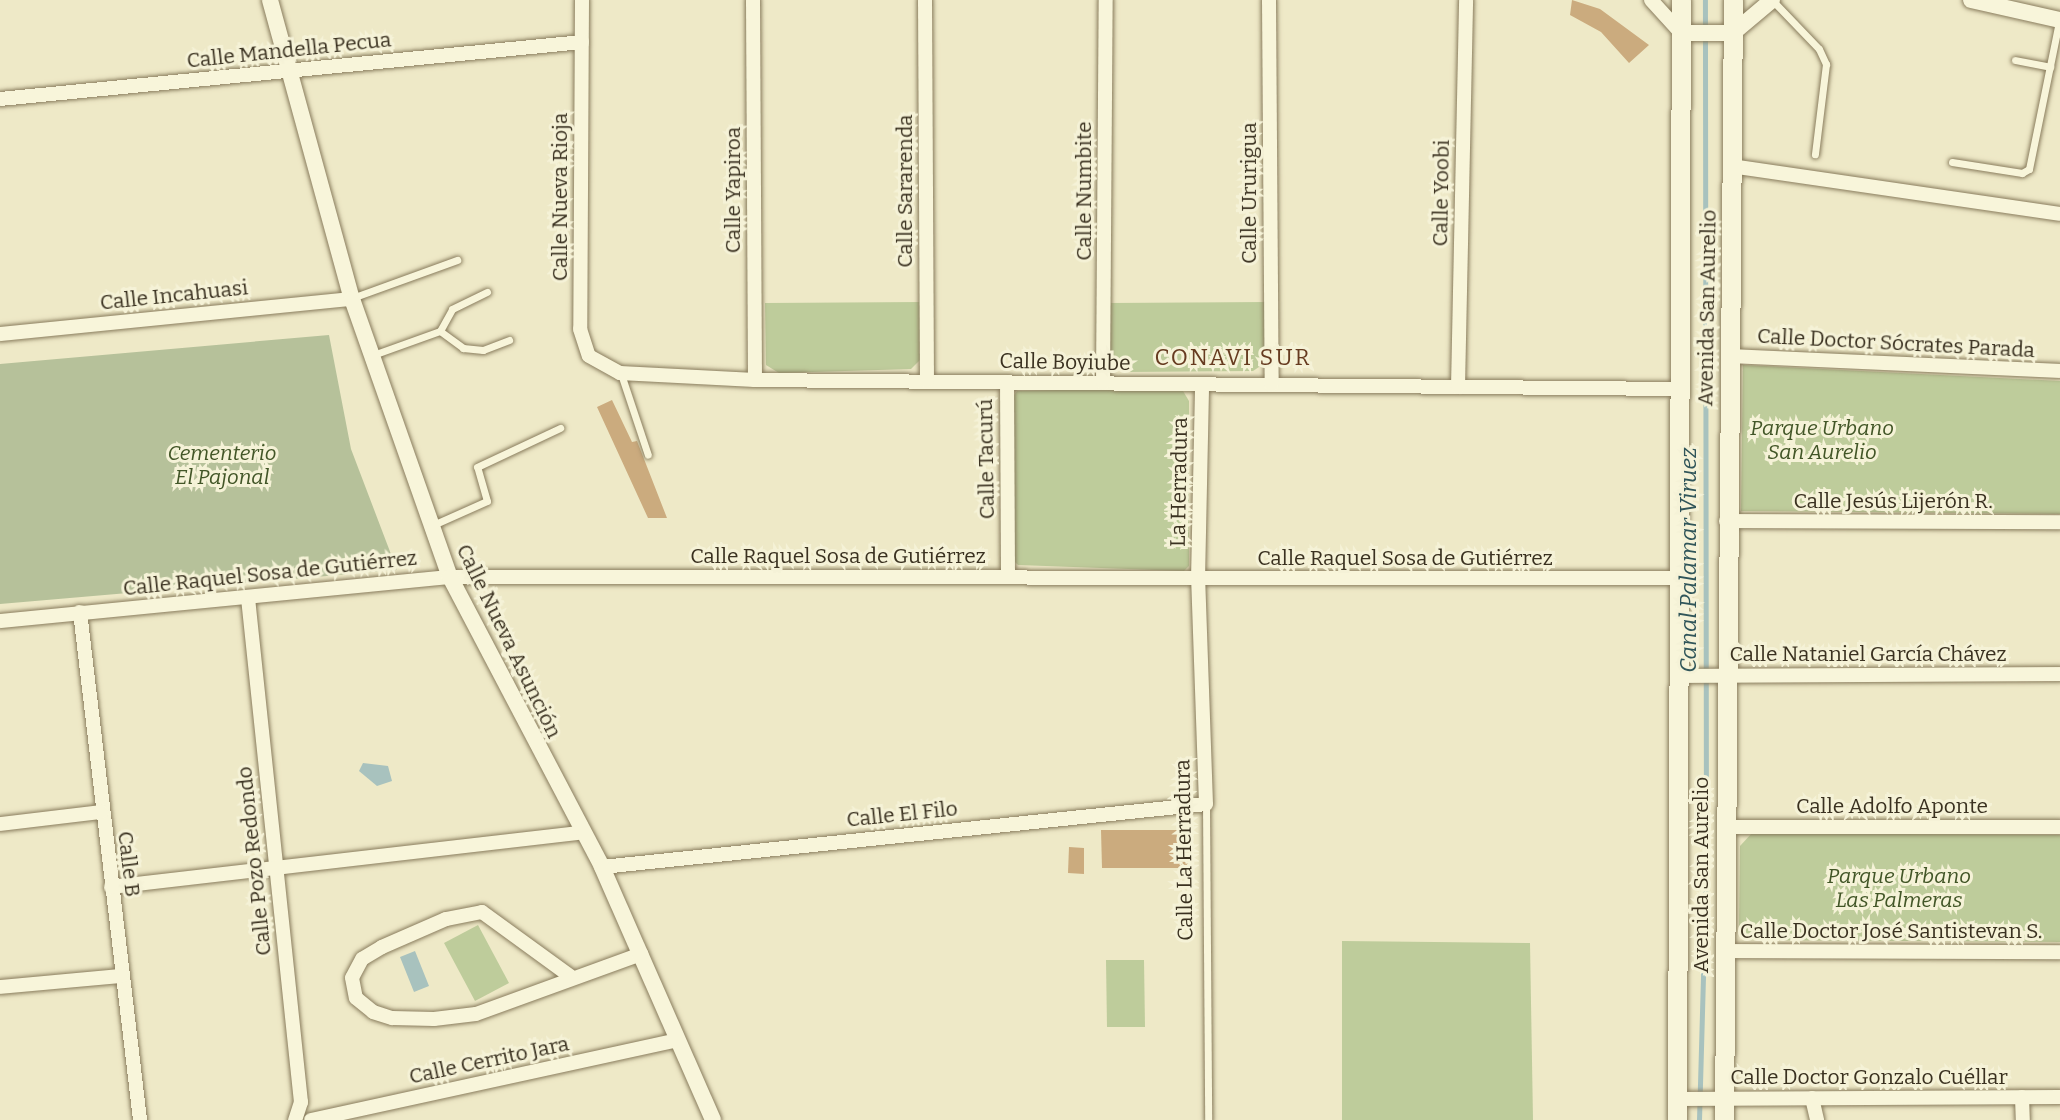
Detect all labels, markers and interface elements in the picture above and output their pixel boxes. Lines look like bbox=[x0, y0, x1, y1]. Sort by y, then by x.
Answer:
street label: Calle Mandella Pecua bbox=[185, 27, 393, 73]
street label: Calle Nueva Rioja bbox=[547, 113, 573, 281]
street label: Calle Sararenda bbox=[892, 114, 918, 268]
street label: Calle Numbite bbox=[1071, 121, 1097, 261]
street label: Calle Ururigua bbox=[1236, 122, 1262, 264]
street label: Calle Yapiroa bbox=[720, 127, 746, 253]
street label: Calle Yoobi bbox=[1427, 139, 1455, 247]
street label: Avenida San Aurelio bbox=[1693, 210, 1721, 406]
street label: Calle Incahuasi bbox=[99, 275, 249, 315]
street label: Calle Doctor Sócrates Parada bbox=[1757, 323, 2035, 363]
district label: CONAVI SUR bbox=[1156, 343, 1310, 371]
street label: Calle Boyiube bbox=[999, 348, 1131, 376]
street label: Calle Tacurú bbox=[972, 398, 1000, 520]
park label: Parque Urbano San Aurelio bbox=[1750, 415, 1894, 465]
street label: La Herradura bbox=[1165, 417, 1193, 547]
park label: Cementerio El Pajonal bbox=[167, 440, 277, 490]
water label: Canal Palamar Viruez bbox=[1674, 447, 1702, 673]
street label: Calle Jesús Lijerón R. bbox=[1793, 488, 1993, 514]
street label: Calle Nueva Asunción bbox=[451, 540, 567, 742]
street label: Calle Raquel Sosa de Gutiérrez bbox=[690, 543, 986, 569]
street label: Calle Raquel Sosa de Gutiérrez bbox=[122, 545, 418, 601]
street label: Calle Raquel Sosa de Gutiérrez bbox=[1257, 545, 1553, 571]
street label: Calle Nataniel García Chávez bbox=[1729, 641, 2007, 667]
street label: Calle La Herradura bbox=[1170, 759, 1198, 941]
street label: Calle Pozo Redondo bbox=[232, 765, 276, 957]
street label: Avenida San Aurelio bbox=[1688, 777, 1714, 973]
street label: Calle Adolfo Aponte bbox=[1796, 793, 1988, 819]
street label: Calle El Filo bbox=[845, 796, 959, 832]
street label: Calle B bbox=[112, 830, 146, 898]
park label: Parque Urbano Las Palmeras bbox=[1827, 863, 1971, 913]
street label: Calle Doctor José Santistevan S. bbox=[1740, 918, 2042, 944]
street label: Calle Cerrito Jara bbox=[407, 1031, 571, 1089]
street label: Calle Doctor Gonzalo Cuéllar bbox=[1730, 1064, 2008, 1090]

